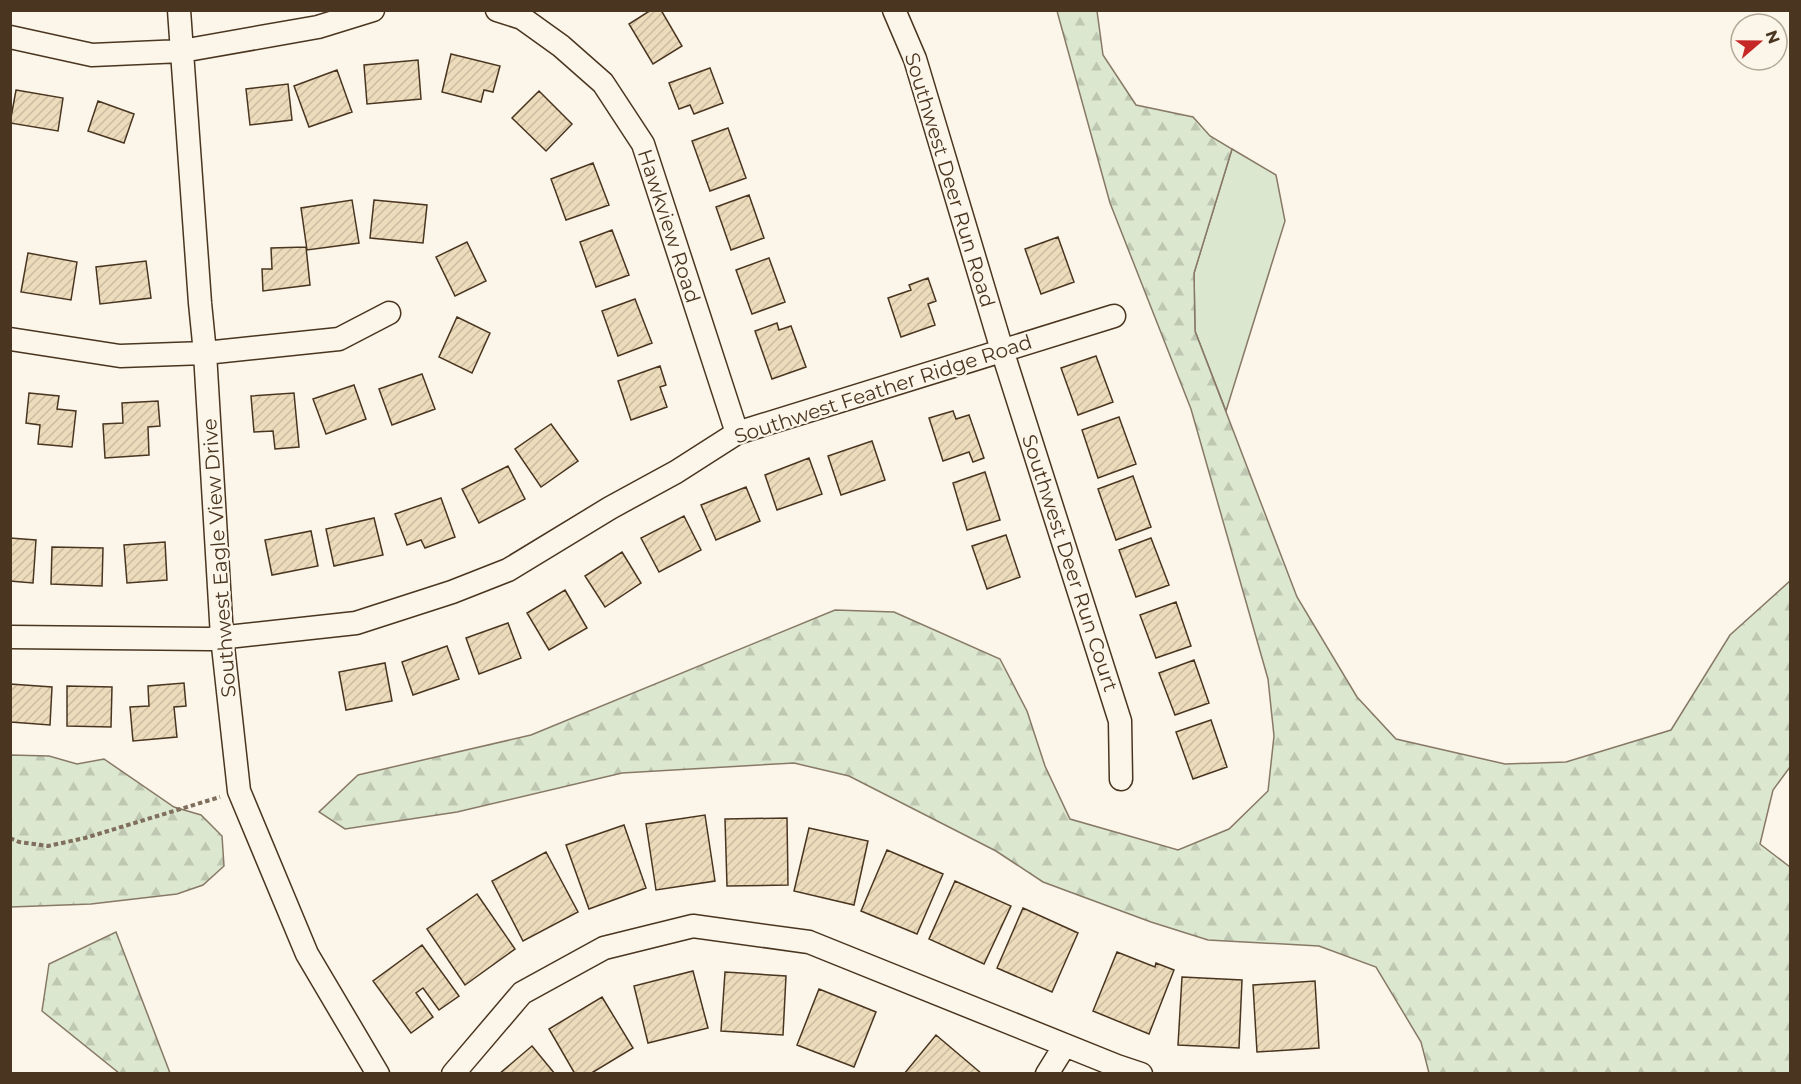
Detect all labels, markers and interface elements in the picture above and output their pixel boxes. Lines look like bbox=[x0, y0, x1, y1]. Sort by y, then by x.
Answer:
north arrow bbox=[1729, 12, 1789, 72]
text: N bbox=[1761, 28, 1784, 46]
street label: Southwest Deer Run Road bbox=[900, 50, 1000, 310]
street label: Hawkview Road bbox=[633, 146, 705, 306]
street label: Southwest Feather Ridge Road bbox=[731, 329, 1035, 449]
street label: Southwest Eagle View Drive bbox=[197, 418, 241, 698]
street label: Southwest Deer Run Court bbox=[1017, 431, 1123, 695]

